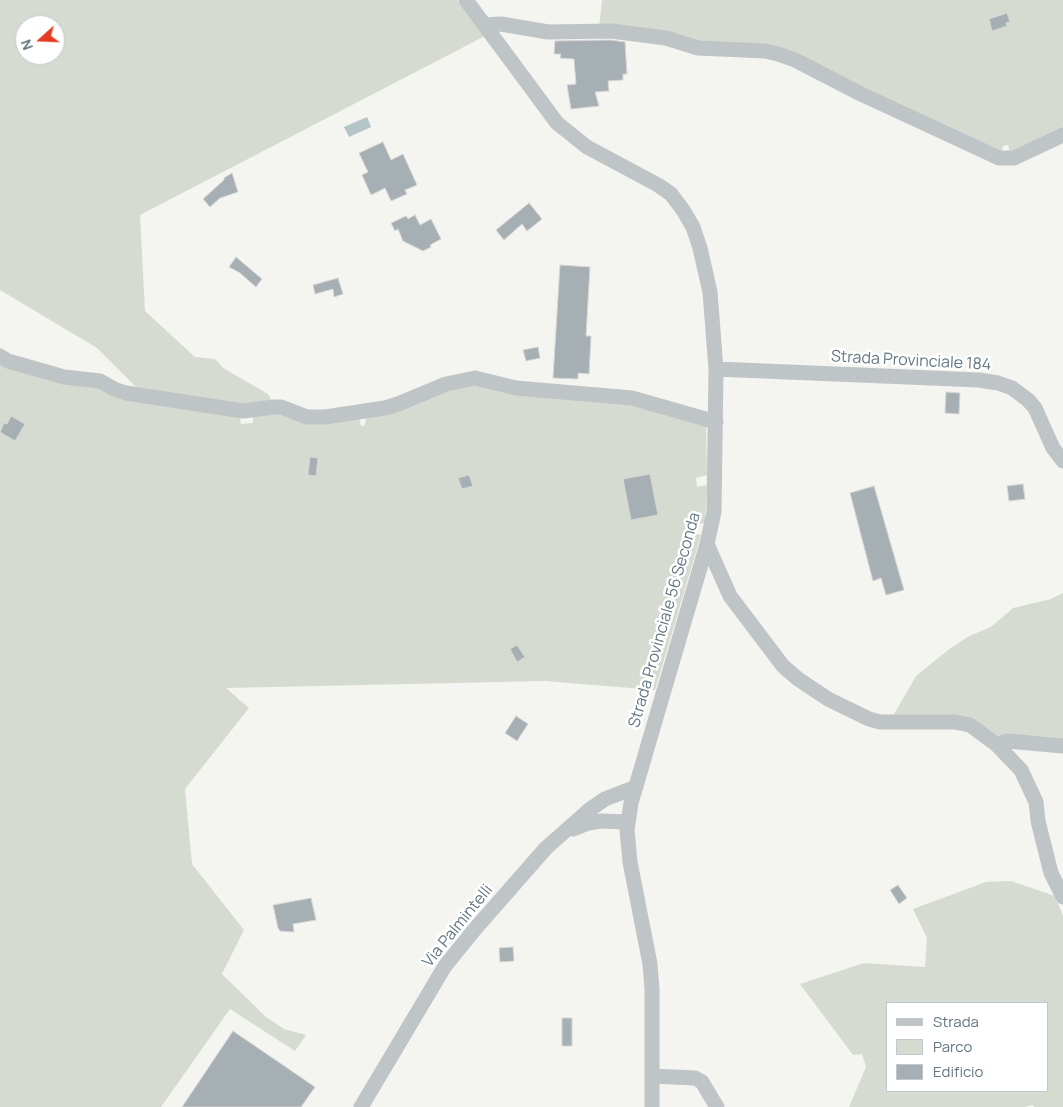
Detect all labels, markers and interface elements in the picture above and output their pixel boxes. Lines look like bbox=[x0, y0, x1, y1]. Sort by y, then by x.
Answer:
north arrow bbox=[15, 15, 65, 65]
text: N bbox=[16, 37, 37, 53]
street label: Strada Provinciale 184 bbox=[830, 347, 992, 375]
street label: Strada Provinciale 56 Seconda bbox=[625, 510, 705, 730]
street label: Via Palmintelli bbox=[419, 881, 497, 971]
legend bbox=[886, 1002, 1048, 1092]
text: Strada bbox=[933, 1011, 979, 1032]
text: Parco bbox=[933, 1036, 972, 1057]
text: Edificio bbox=[933, 1061, 983, 1082]

